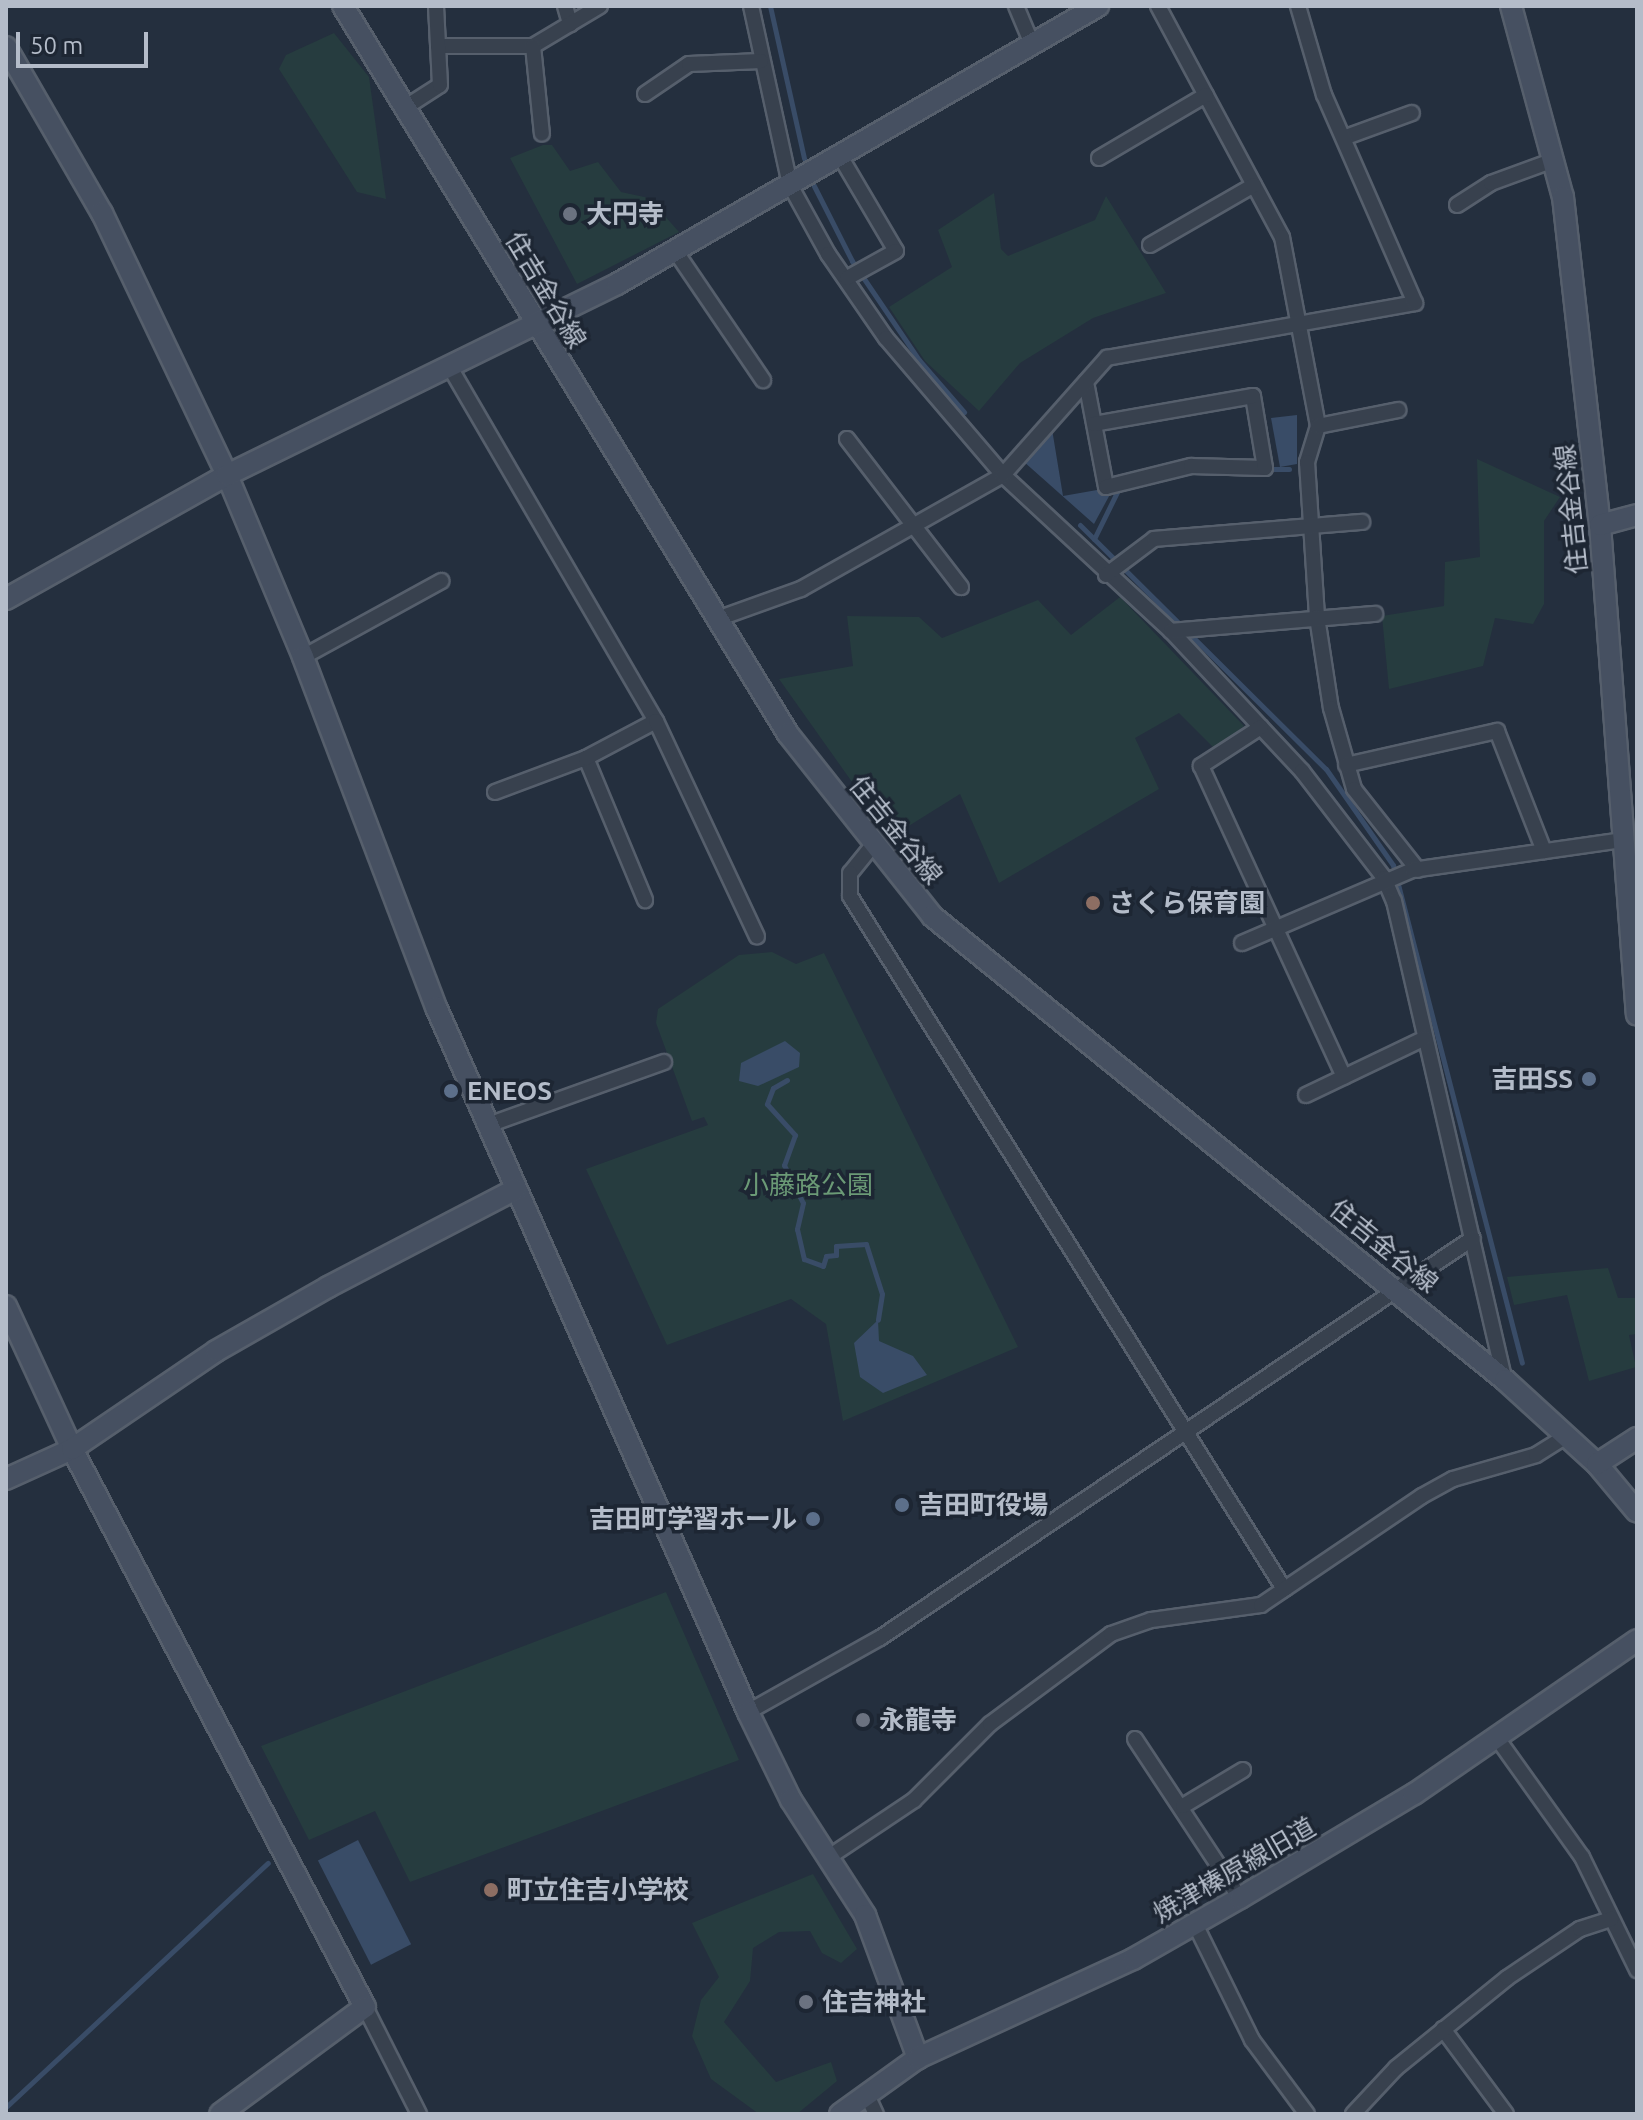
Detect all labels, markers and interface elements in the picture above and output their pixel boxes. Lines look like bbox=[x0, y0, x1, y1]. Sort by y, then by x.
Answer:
scale bar bbox=[20, 16, 152, 66]
text: 50 m bbox=[30, 32, 83, 59]
place label: 大円寺 bbox=[586, 198, 664, 230]
marker: 大円寺 bbox=[561, 205, 579, 223]
street label: 住吉金谷線 bbox=[499, 226, 593, 354]
street label: 住吉金谷線 bbox=[1549, 443, 1593, 575]
street label: 住吉金谷線 bbox=[843, 770, 949, 890]
place label: さくら保育園 bbox=[1109, 887, 1265, 919]
marker: さくら保育園 bbox=[1084, 894, 1102, 912]
place label: 吉田SS bbox=[1491, 1063, 1573, 1095]
marker: 吉田SS bbox=[1580, 1070, 1598, 1088]
place label: ENEOS bbox=[467, 1075, 552, 1107]
marker: ENEOS bbox=[442, 1082, 460, 1100]
park label: 小藤路公園 bbox=[743, 1169, 873, 1201]
street label: 住吉金谷線 bbox=[1324, 1193, 1444, 1299]
place label: 吉田町役場 bbox=[918, 1489, 1048, 1521]
marker: 吉田町役場 bbox=[893, 1496, 911, 1514]
place label: 吉田町学習ホール bbox=[589, 1503, 797, 1535]
marker: 吉田町学習ホール bbox=[804, 1510, 822, 1528]
place label: 永龍寺 bbox=[879, 1704, 957, 1736]
marker: 永龍寺 bbox=[854, 1711, 872, 1729]
street label: 焼津榛原線旧道 bbox=[1147, 1811, 1321, 1929]
place label: 町立住吉小学校 bbox=[507, 1874, 689, 1906]
marker: 町立住吉小学校 bbox=[482, 1881, 500, 1899]
place label: 住吉神社 bbox=[822, 1986, 926, 2018]
marker: 住吉神社 bbox=[797, 1993, 815, 2011]

